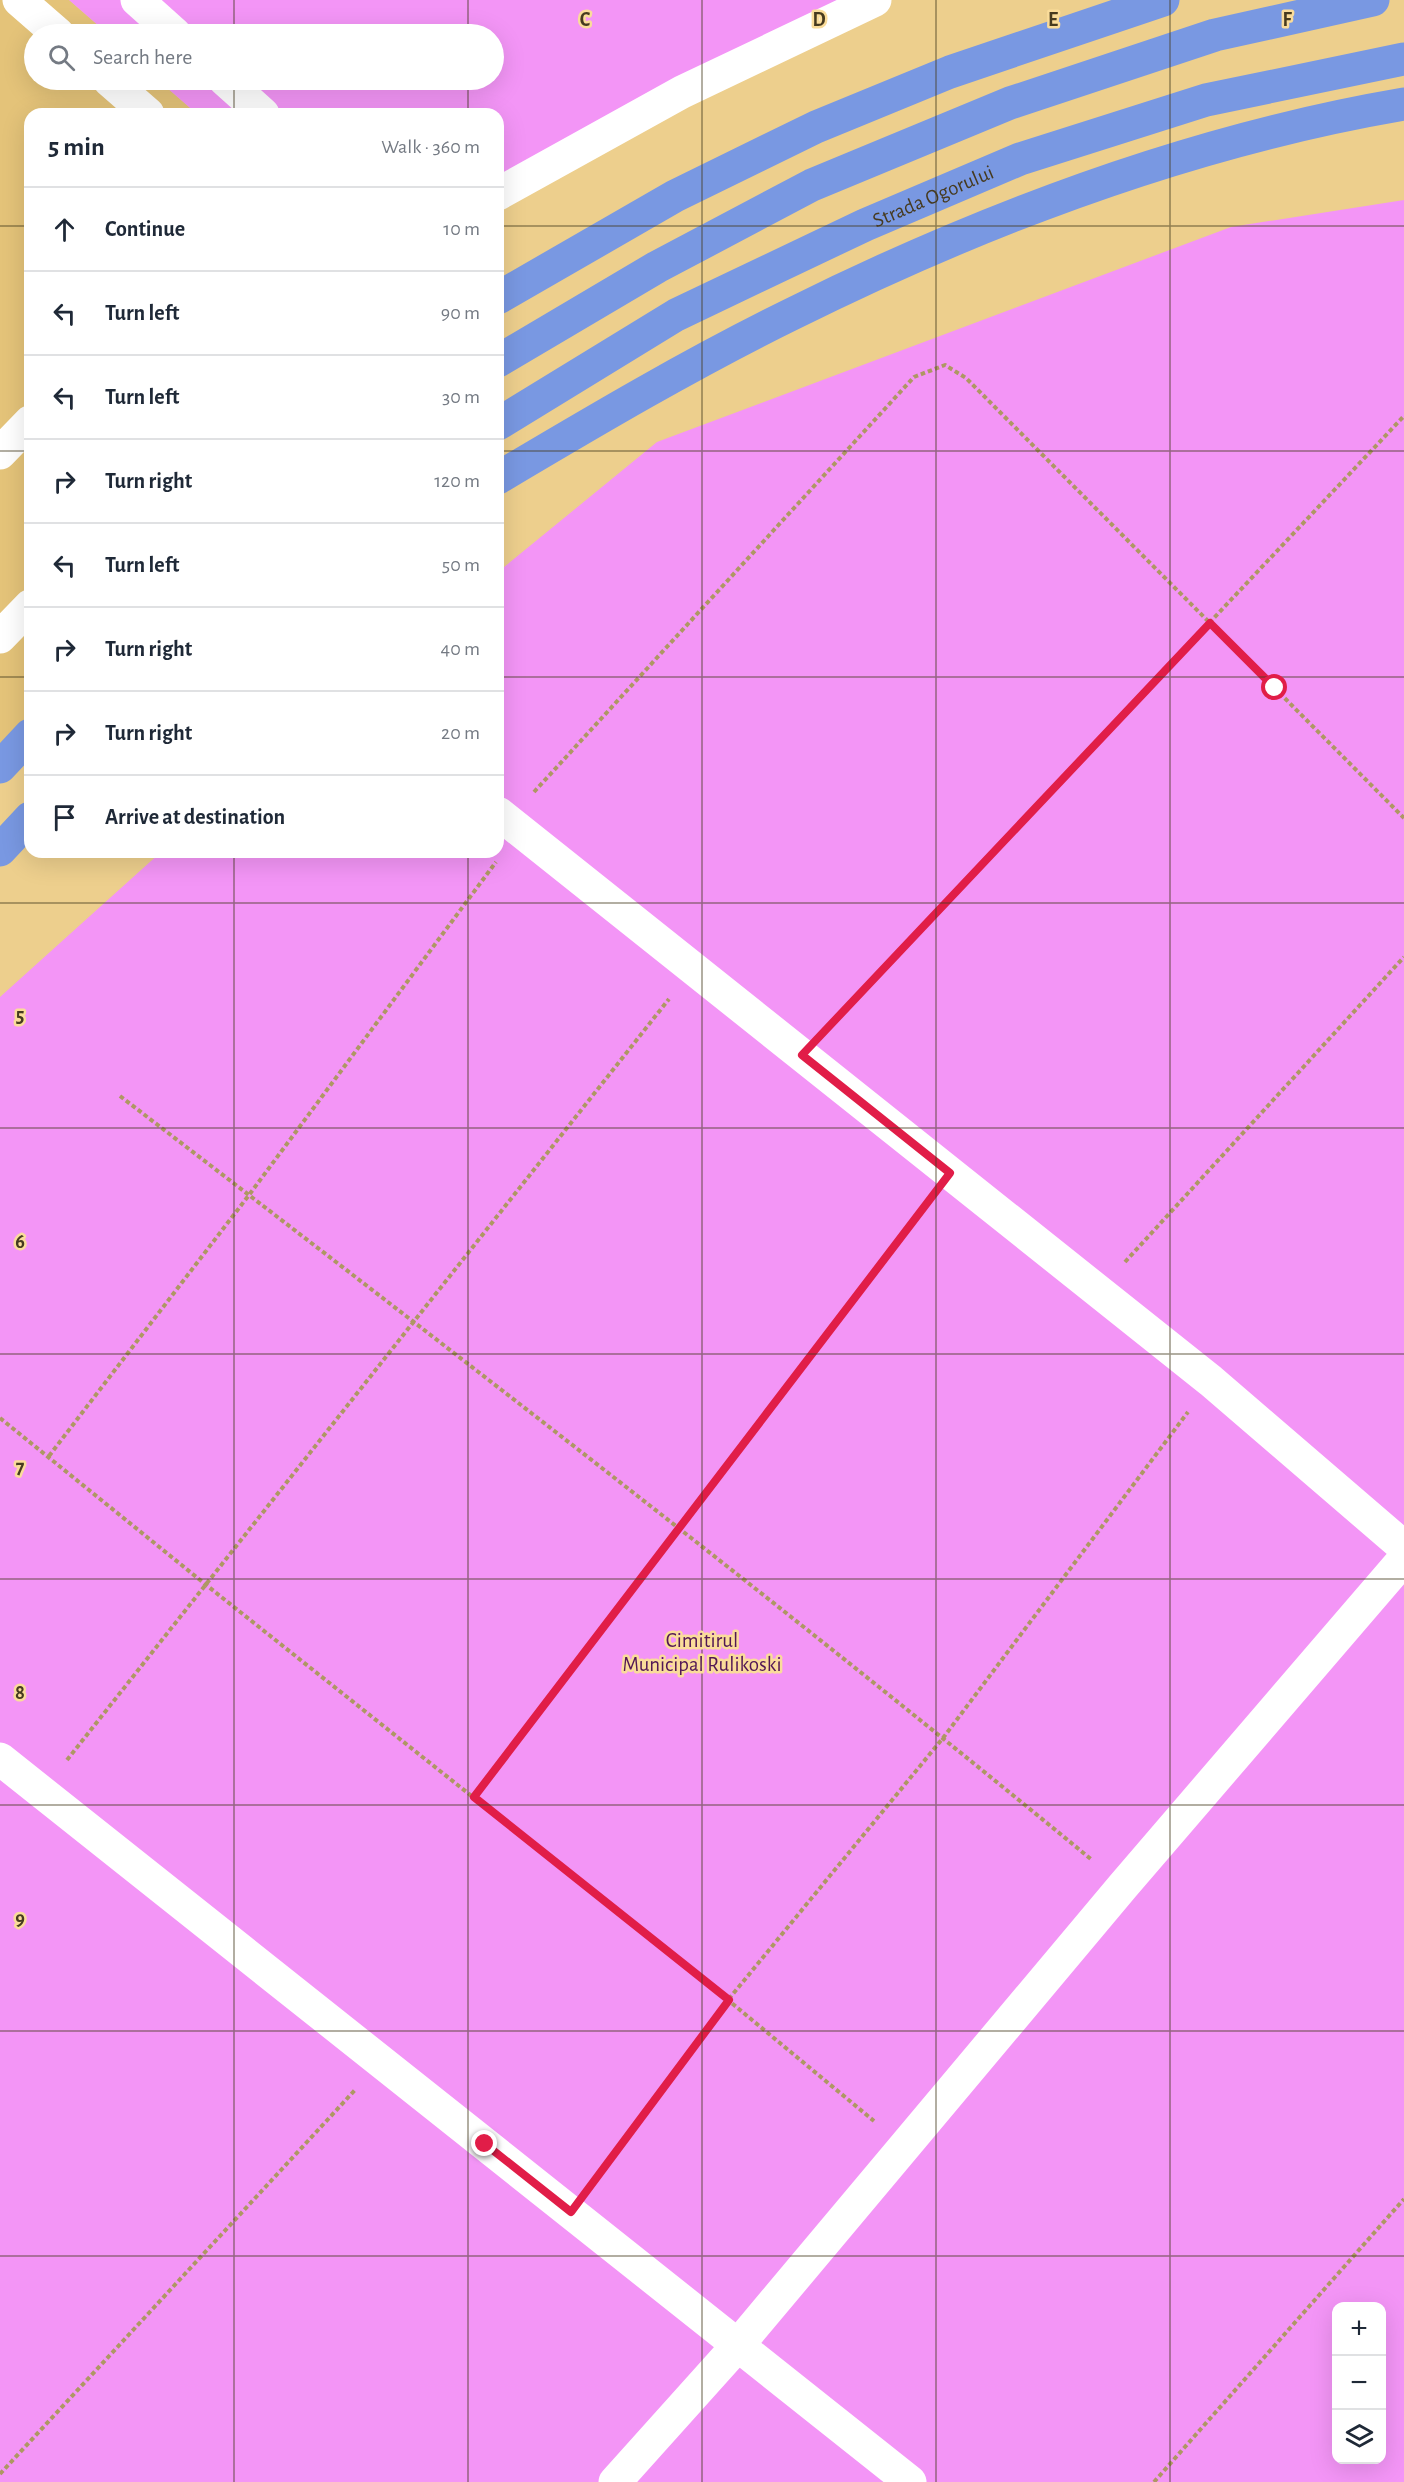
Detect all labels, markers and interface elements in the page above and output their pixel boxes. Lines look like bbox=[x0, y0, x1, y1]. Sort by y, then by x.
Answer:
text: C bbox=[580, 10, 591, 30]
text: D bbox=[812, 10, 826, 30]
text: E bbox=[1048, 10, 1058, 30]
text: F bbox=[1282, 10, 1292, 30]
search box bbox=[24, 24, 504, 90]
icon: search bbox=[45, 41, 78, 74]
text: Search here bbox=[93, 46, 192, 68]
text: 5 min bbox=[48, 134, 105, 160]
text: Walk · 360 m bbox=[381, 137, 480, 157]
street label: Strada Ogorului bbox=[870, 162, 997, 231]
icon: ahead bbox=[48, 213, 81, 246]
text: Continue bbox=[105, 218, 185, 240]
text: 10 m bbox=[443, 219, 480, 239]
icon: left bbox=[48, 297, 81, 330]
text: Turn left bbox=[105, 302, 179, 324]
text: 90 m bbox=[441, 303, 480, 323]
icon: left bbox=[48, 381, 81, 414]
text: Turn left bbox=[105, 386, 179, 408]
text: 30 m bbox=[442, 387, 480, 407]
icon: right bbox=[48, 465, 81, 498]
text: Turn right bbox=[105, 470, 192, 492]
text: 120 m bbox=[434, 471, 480, 491]
icon: left bbox=[48, 549, 81, 582]
text: Turn left bbox=[105, 554, 179, 576]
text: 50 m bbox=[442, 555, 480, 575]
icon: right bbox=[48, 633, 81, 666]
text: Turn right bbox=[105, 638, 192, 660]
text: 40 m bbox=[441, 639, 480, 659]
route start bbox=[1261, 674, 1287, 700]
icon: right bbox=[48, 717, 81, 750]
text: Turn right bbox=[105, 722, 192, 744]
text: 20 m bbox=[441, 723, 480, 743]
icon: arrive bbox=[48, 801, 81, 834]
text: Arrive at destination bbox=[105, 806, 285, 828]
text: 5 bbox=[16, 1006, 24, 1026]
text: 6 bbox=[15, 1232, 25, 1252]
text: 7 bbox=[16, 1457, 25, 1477]
park label: Cimitirul Municipal Rulikoski bbox=[623, 1630, 781, 1675]
text: 8 bbox=[15, 1683, 25, 1703]
text: 9 bbox=[15, 1909, 25, 1929]
route end bbox=[471, 2130, 497, 2156]
map controls bbox=[1332, 2302, 1386, 2464]
button: + bbox=[1332, 2302, 1386, 2356]
button: − bbox=[1332, 2356, 1386, 2410]
button: layers bbox=[1332, 2410, 1386, 2464]

